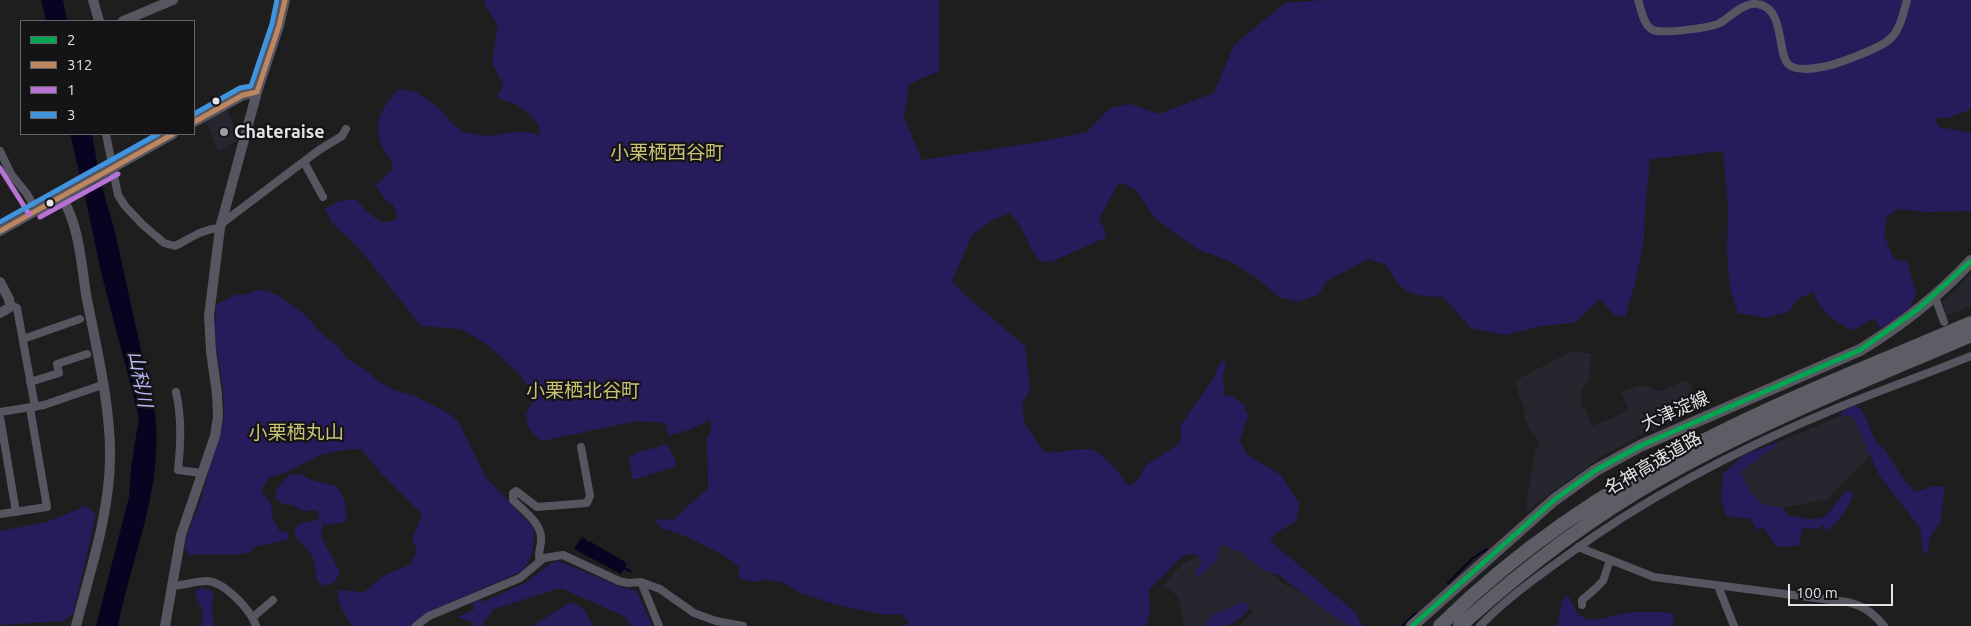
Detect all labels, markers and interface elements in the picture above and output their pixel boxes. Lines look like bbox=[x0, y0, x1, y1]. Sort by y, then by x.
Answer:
legend bbox=[20, 20, 195, 135]
text: 2 bbox=[67, 31, 75, 48]
text: 312 bbox=[67, 56, 92, 73]
text: 1 bbox=[67, 81, 75, 98]
unlabelled marker bbox=[211, 96, 221, 106]
text: 3 bbox=[67, 106, 75, 123]
place label: Chateraise bbox=[234, 121, 325, 143]
marker: Chateraise bbox=[218, 126, 230, 138]
district label: 小栗栖西谷町 bbox=[610, 142, 724, 164]
unlabelled marker bbox=[45, 198, 55, 208]
water label: 山科川 bbox=[123, 349, 157, 409]
district label: 小栗栖北谷町 bbox=[526, 380, 640, 402]
street label: 大津淀線 bbox=[1638, 386, 1712, 436]
district label: 小栗栖丸山 bbox=[249, 422, 343, 444]
street label: 名神高速道路 bbox=[1601, 427, 1705, 499]
scale bar bbox=[1791, 574, 1896, 606]
text: 100 m bbox=[1796, 584, 1838, 601]

